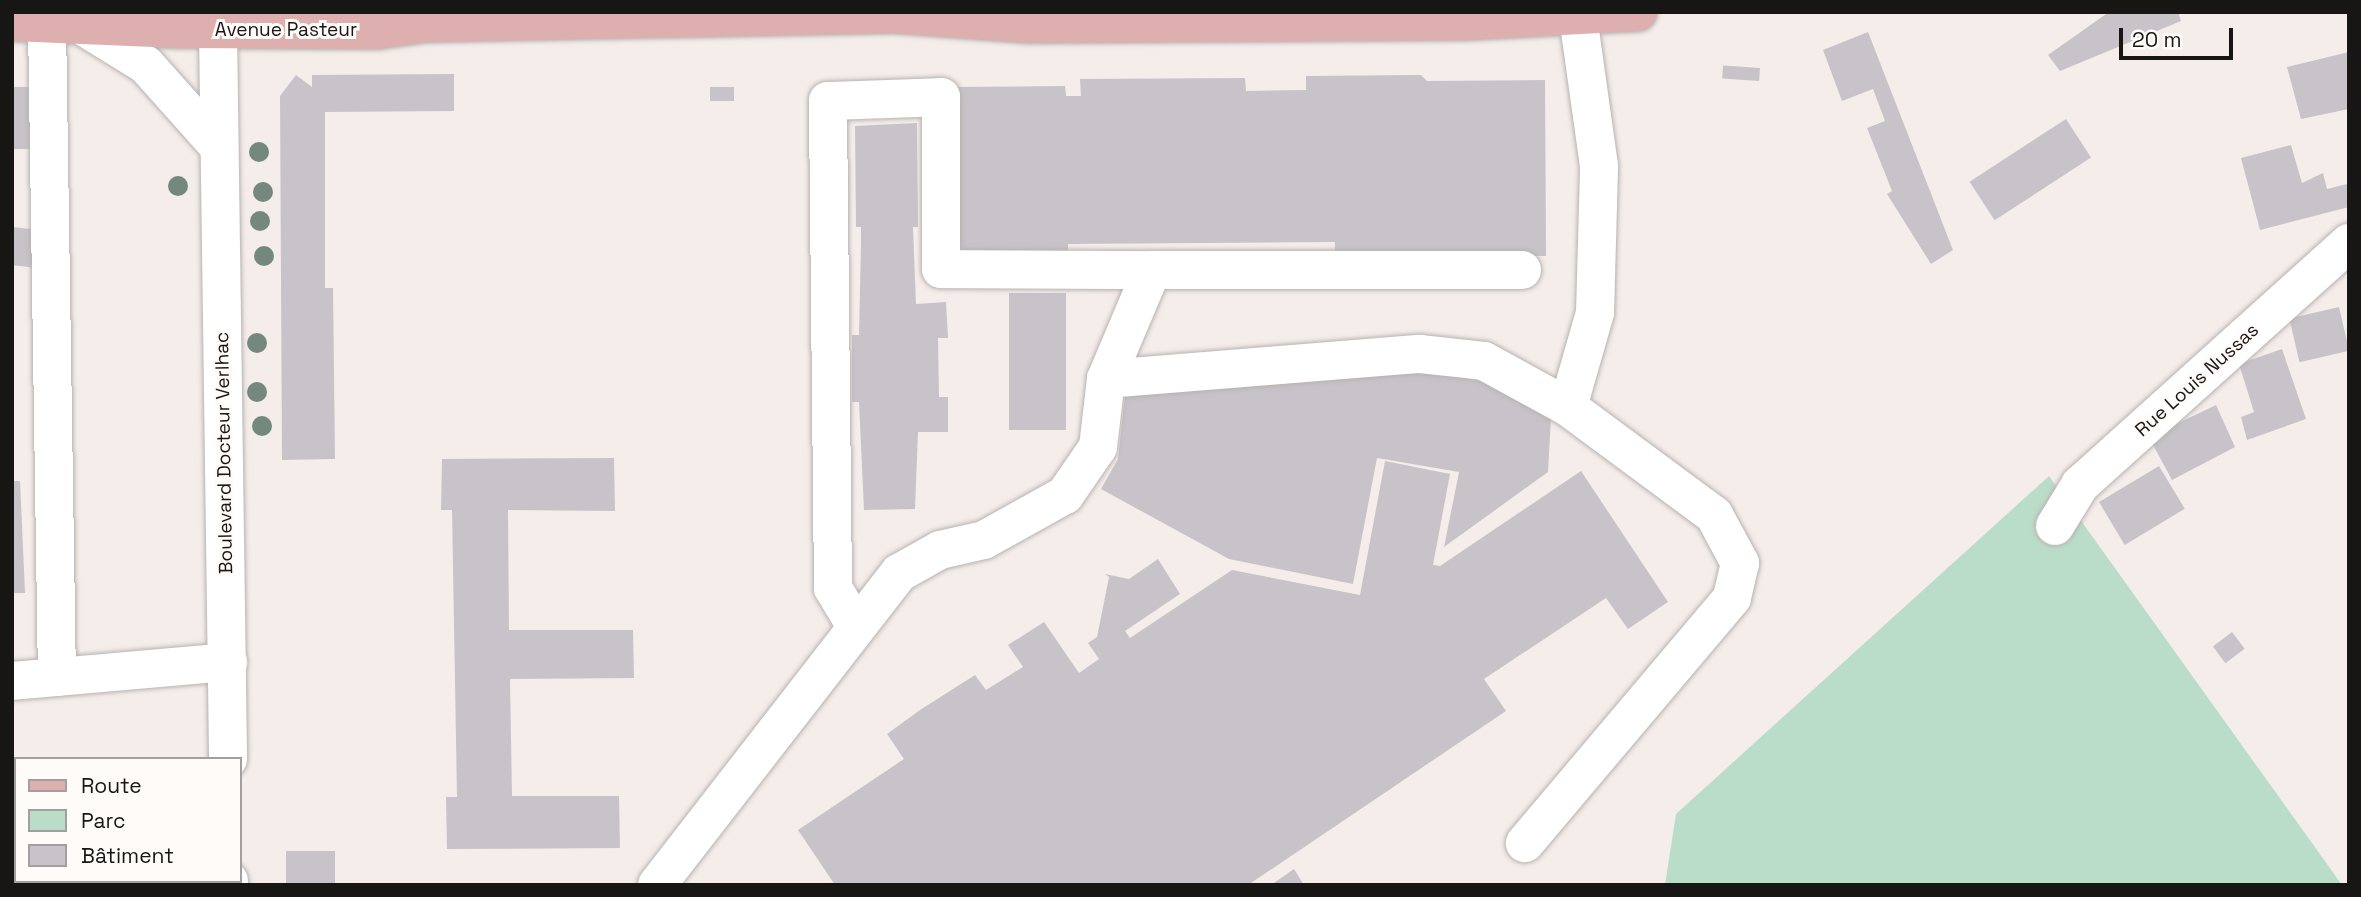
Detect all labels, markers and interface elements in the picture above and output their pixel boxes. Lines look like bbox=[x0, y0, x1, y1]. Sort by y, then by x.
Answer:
scale bar bbox=[2123, 14, 2237, 58]
street label: Avenue Pasteur bbox=[215, 19, 357, 41]
text: 20 m bbox=[2132, 26, 2182, 53]
street label: Rue Louis Nussas bbox=[2131, 319, 2263, 441]
street label: Boulevard Docteur Verlhac bbox=[210, 331, 238, 575]
legend bbox=[14, 757, 242, 883]
text: Route bbox=[81, 772, 142, 799]
text: Parc bbox=[81, 807, 126, 834]
text: Bâtiment bbox=[81, 842, 174, 869]

